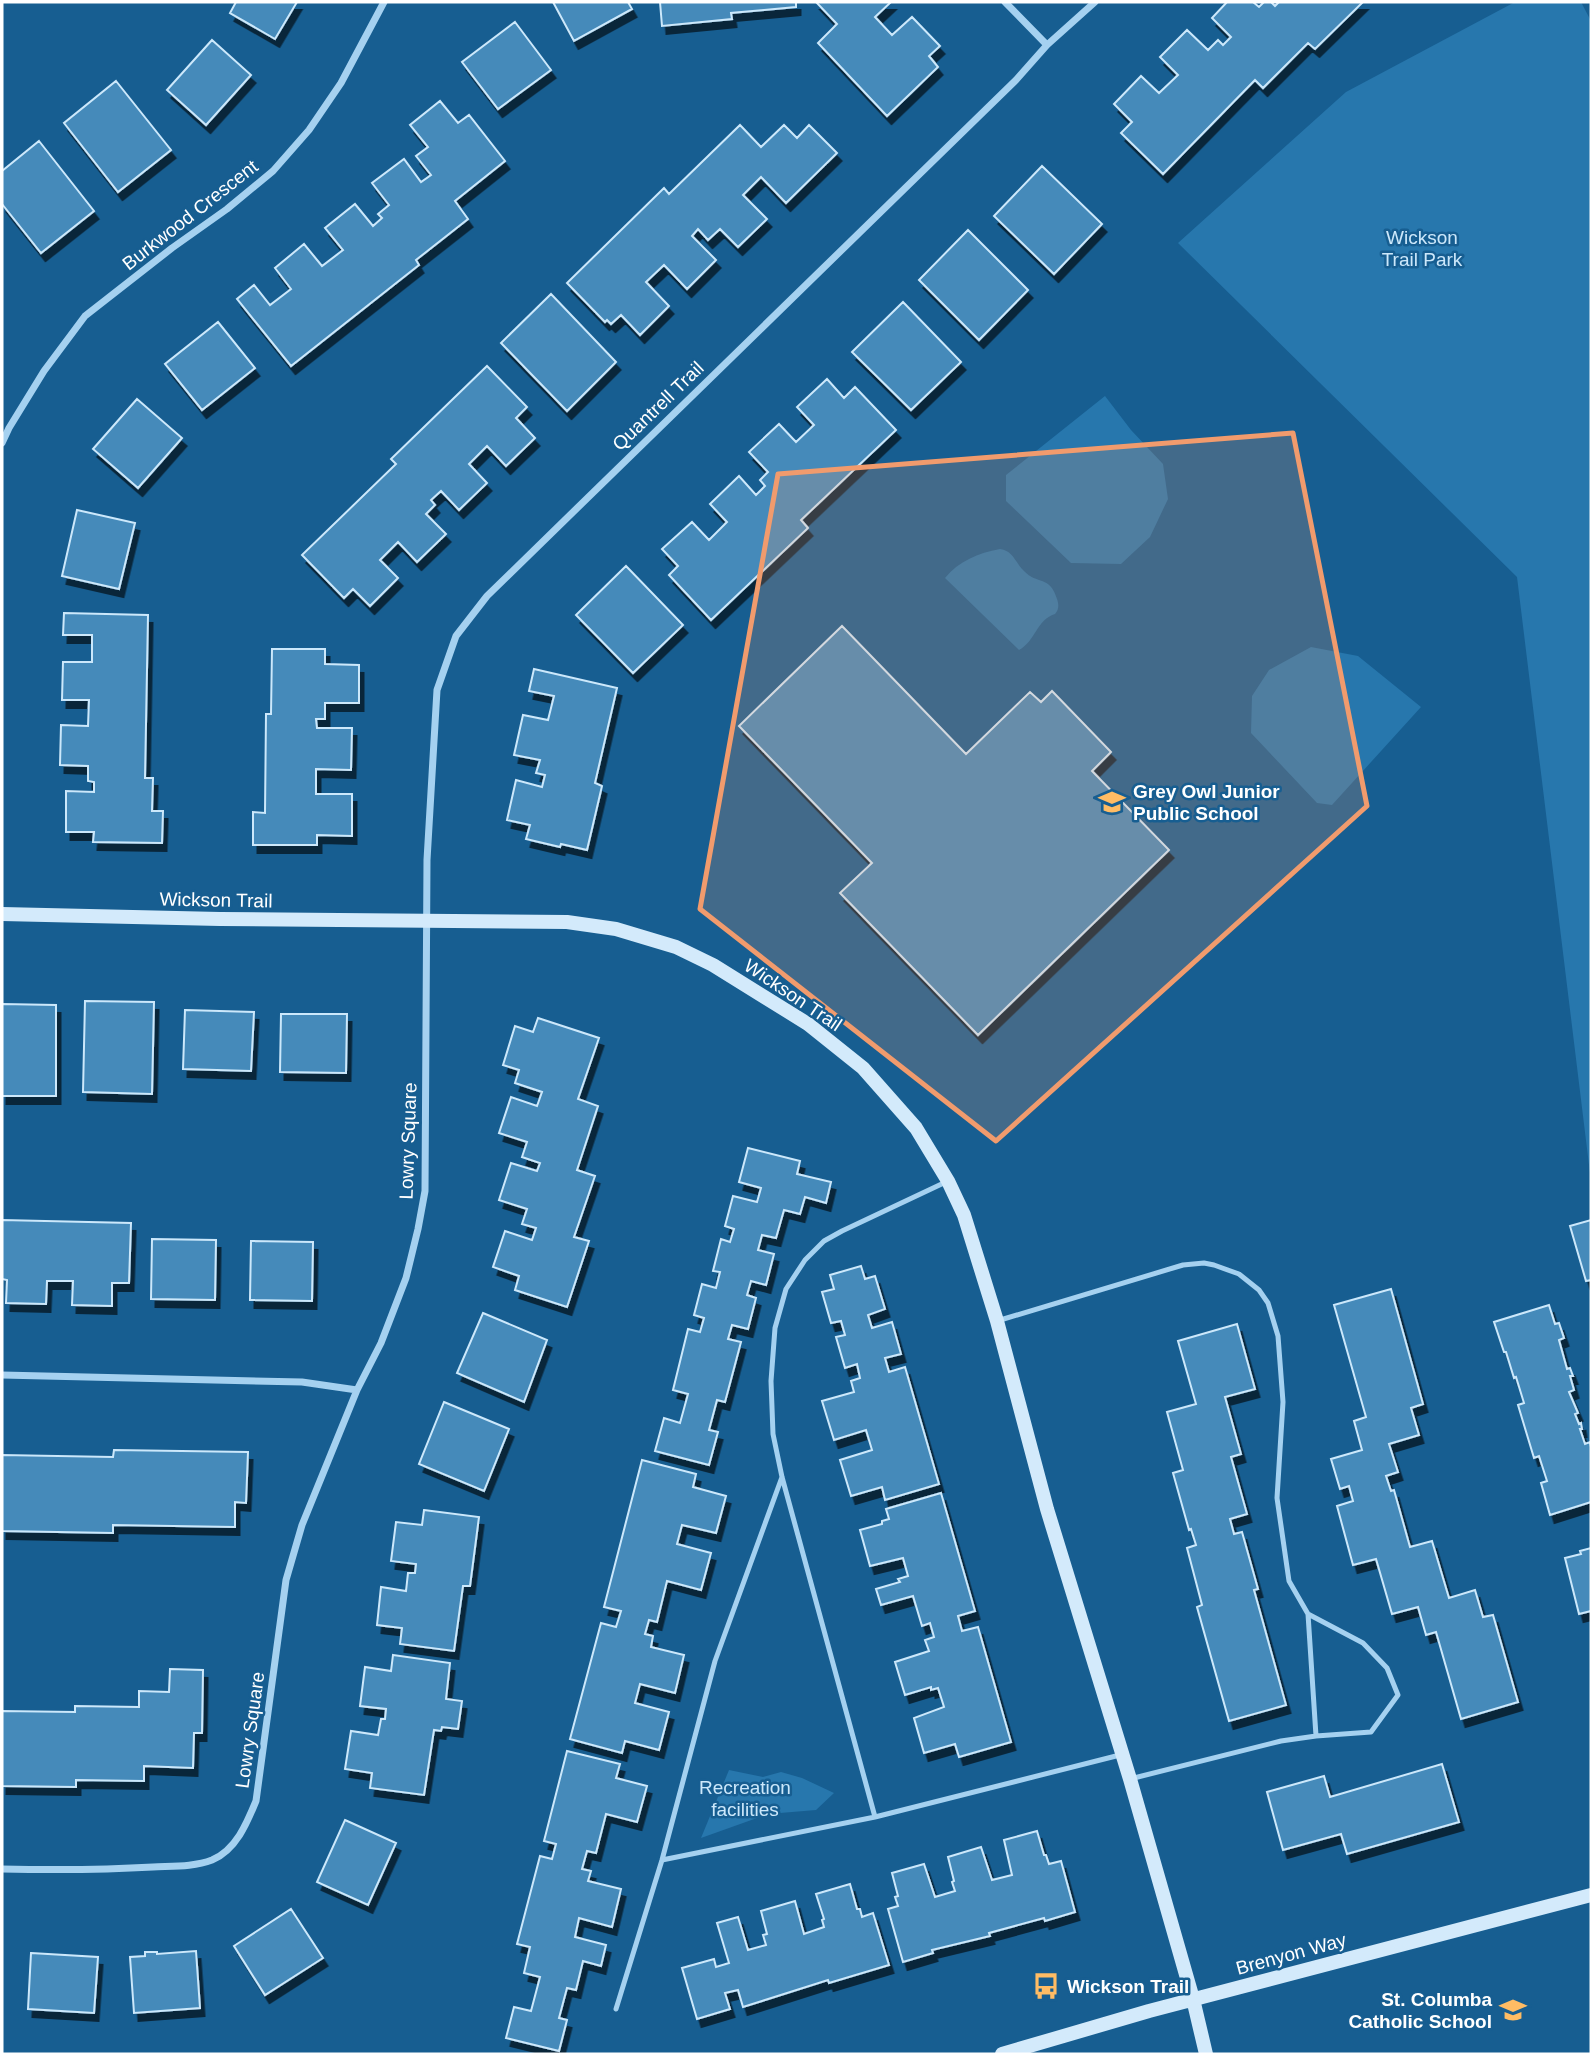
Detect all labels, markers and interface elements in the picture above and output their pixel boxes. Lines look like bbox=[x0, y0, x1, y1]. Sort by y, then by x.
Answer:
street label: Burkwood Crescent bbox=[118, 155, 262, 274]
park label: Wickson Trail Park bbox=[1382, 227, 1463, 270]
street label: Quantrell Trail bbox=[608, 357, 708, 455]
place label: Grey Owl Junior Public School bbox=[1133, 781, 1280, 824]
school or university icon: Grey Owl Junior Public School bbox=[1097, 787, 1127, 817]
street label: Wickson Trail bbox=[159, 889, 273, 911]
street label: Wickson Trail bbox=[740, 955, 846, 1035]
street label: Lowry Square bbox=[395, 1082, 421, 1200]
street label: Lowry Square bbox=[231, 1670, 269, 1790]
park label: Recreation facilities bbox=[699, 1777, 791, 1820]
street label: Brenyon Way bbox=[1234, 1929, 1349, 1979]
bus stop icon: Wickson Trail bbox=[1031, 1971, 1061, 2001]
place label: Wickson Trail bbox=[1067, 1976, 1189, 1997]
place label: St. Columba Catholic School bbox=[1348, 1989, 1492, 2032]
school or university icon: St. Columba Catholic School bbox=[1498, 1995, 1528, 2025]

